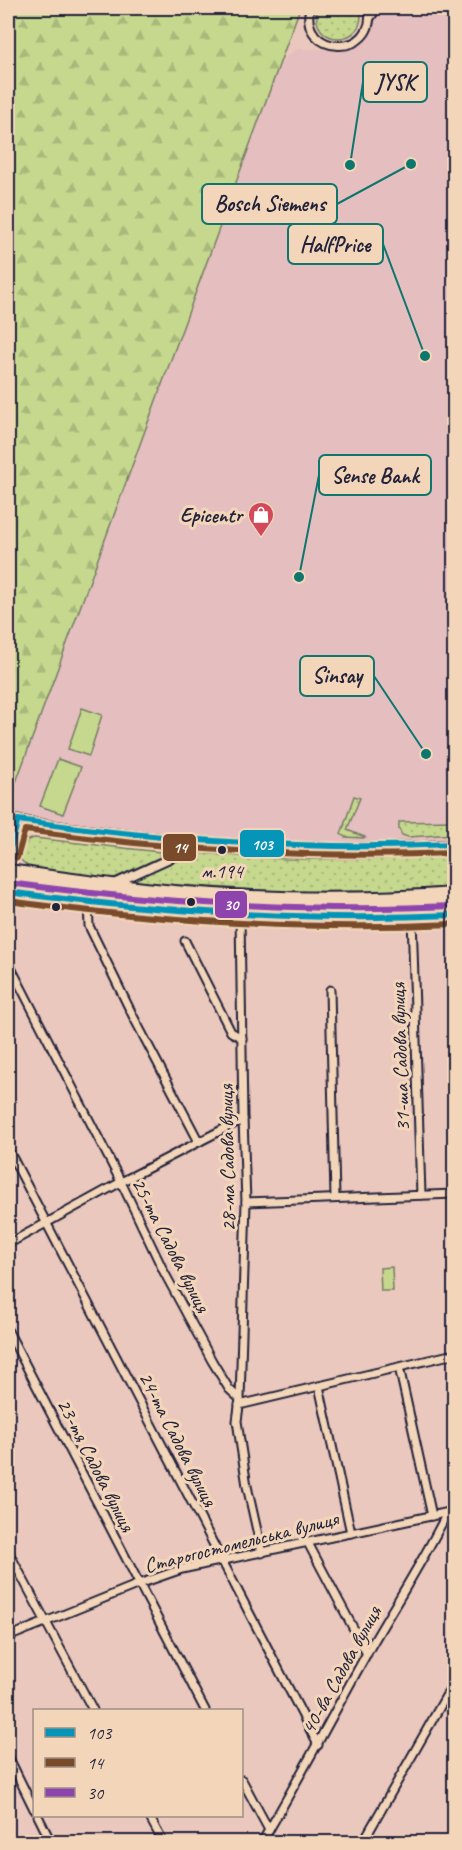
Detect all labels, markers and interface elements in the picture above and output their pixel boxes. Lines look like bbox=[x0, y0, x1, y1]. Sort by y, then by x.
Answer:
callout: JYSK bbox=[363, 62, 427, 102]
text: JYSK bbox=[373, 69, 420, 97]
callout: Bosch Siemens bbox=[202, 184, 337, 224]
text: Bosch Siemens bbox=[215, 190, 328, 218]
callout: HalfPrice bbox=[288, 224, 383, 264]
text: HalfPrice bbox=[300, 231, 372, 259]
callout: Sense Bank bbox=[319, 455, 431, 495]
text: Sense Bank bbox=[331, 462, 420, 490]
shop icon: Epicentr bbox=[246, 500, 276, 538]
place label: Epicentr bbox=[180, 502, 244, 528]
callout: Sinsay bbox=[300, 656, 374, 696]
text: Sinsay bbox=[312, 662, 364, 690]
line badge: 103 bbox=[239, 829, 285, 858]
line badge: 14 bbox=[162, 833, 197, 862]
text: 103 bbox=[251, 835, 275, 855]
text: 14 bbox=[173, 838, 189, 858]
marker: м.194 bbox=[216, 844, 228, 856]
place label: м.194 bbox=[201, 859, 245, 884]
line badge: 30 bbox=[214, 890, 248, 919]
text: 30 bbox=[224, 895, 240, 915]
unlabelled marker bbox=[185, 896, 197, 908]
unlabelled marker bbox=[50, 901, 62, 913]
street label: 31-ша Садова вулиця bbox=[384, 981, 416, 1132]
street label: 28-ма Садова вулиця bbox=[213, 1083, 241, 1232]
street label: 25-та Садова вулиця bbox=[126, 1173, 217, 1318]
street label: 24-та Садова вулиця bbox=[133, 1367, 224, 1512]
street label: 23-тя Садова вулиця bbox=[51, 1394, 141, 1537]
street label: Старогостомельська вулиця bbox=[141, 1505, 342, 1579]
street label: 40-ва Садова вулиця bbox=[295, 1600, 388, 1739]
legend bbox=[33, 1709, 243, 1817]
text: 103 bbox=[87, 1722, 113, 1744]
text: 14 bbox=[87, 1752, 105, 1774]
text: 30 bbox=[87, 1782, 105, 1804]

